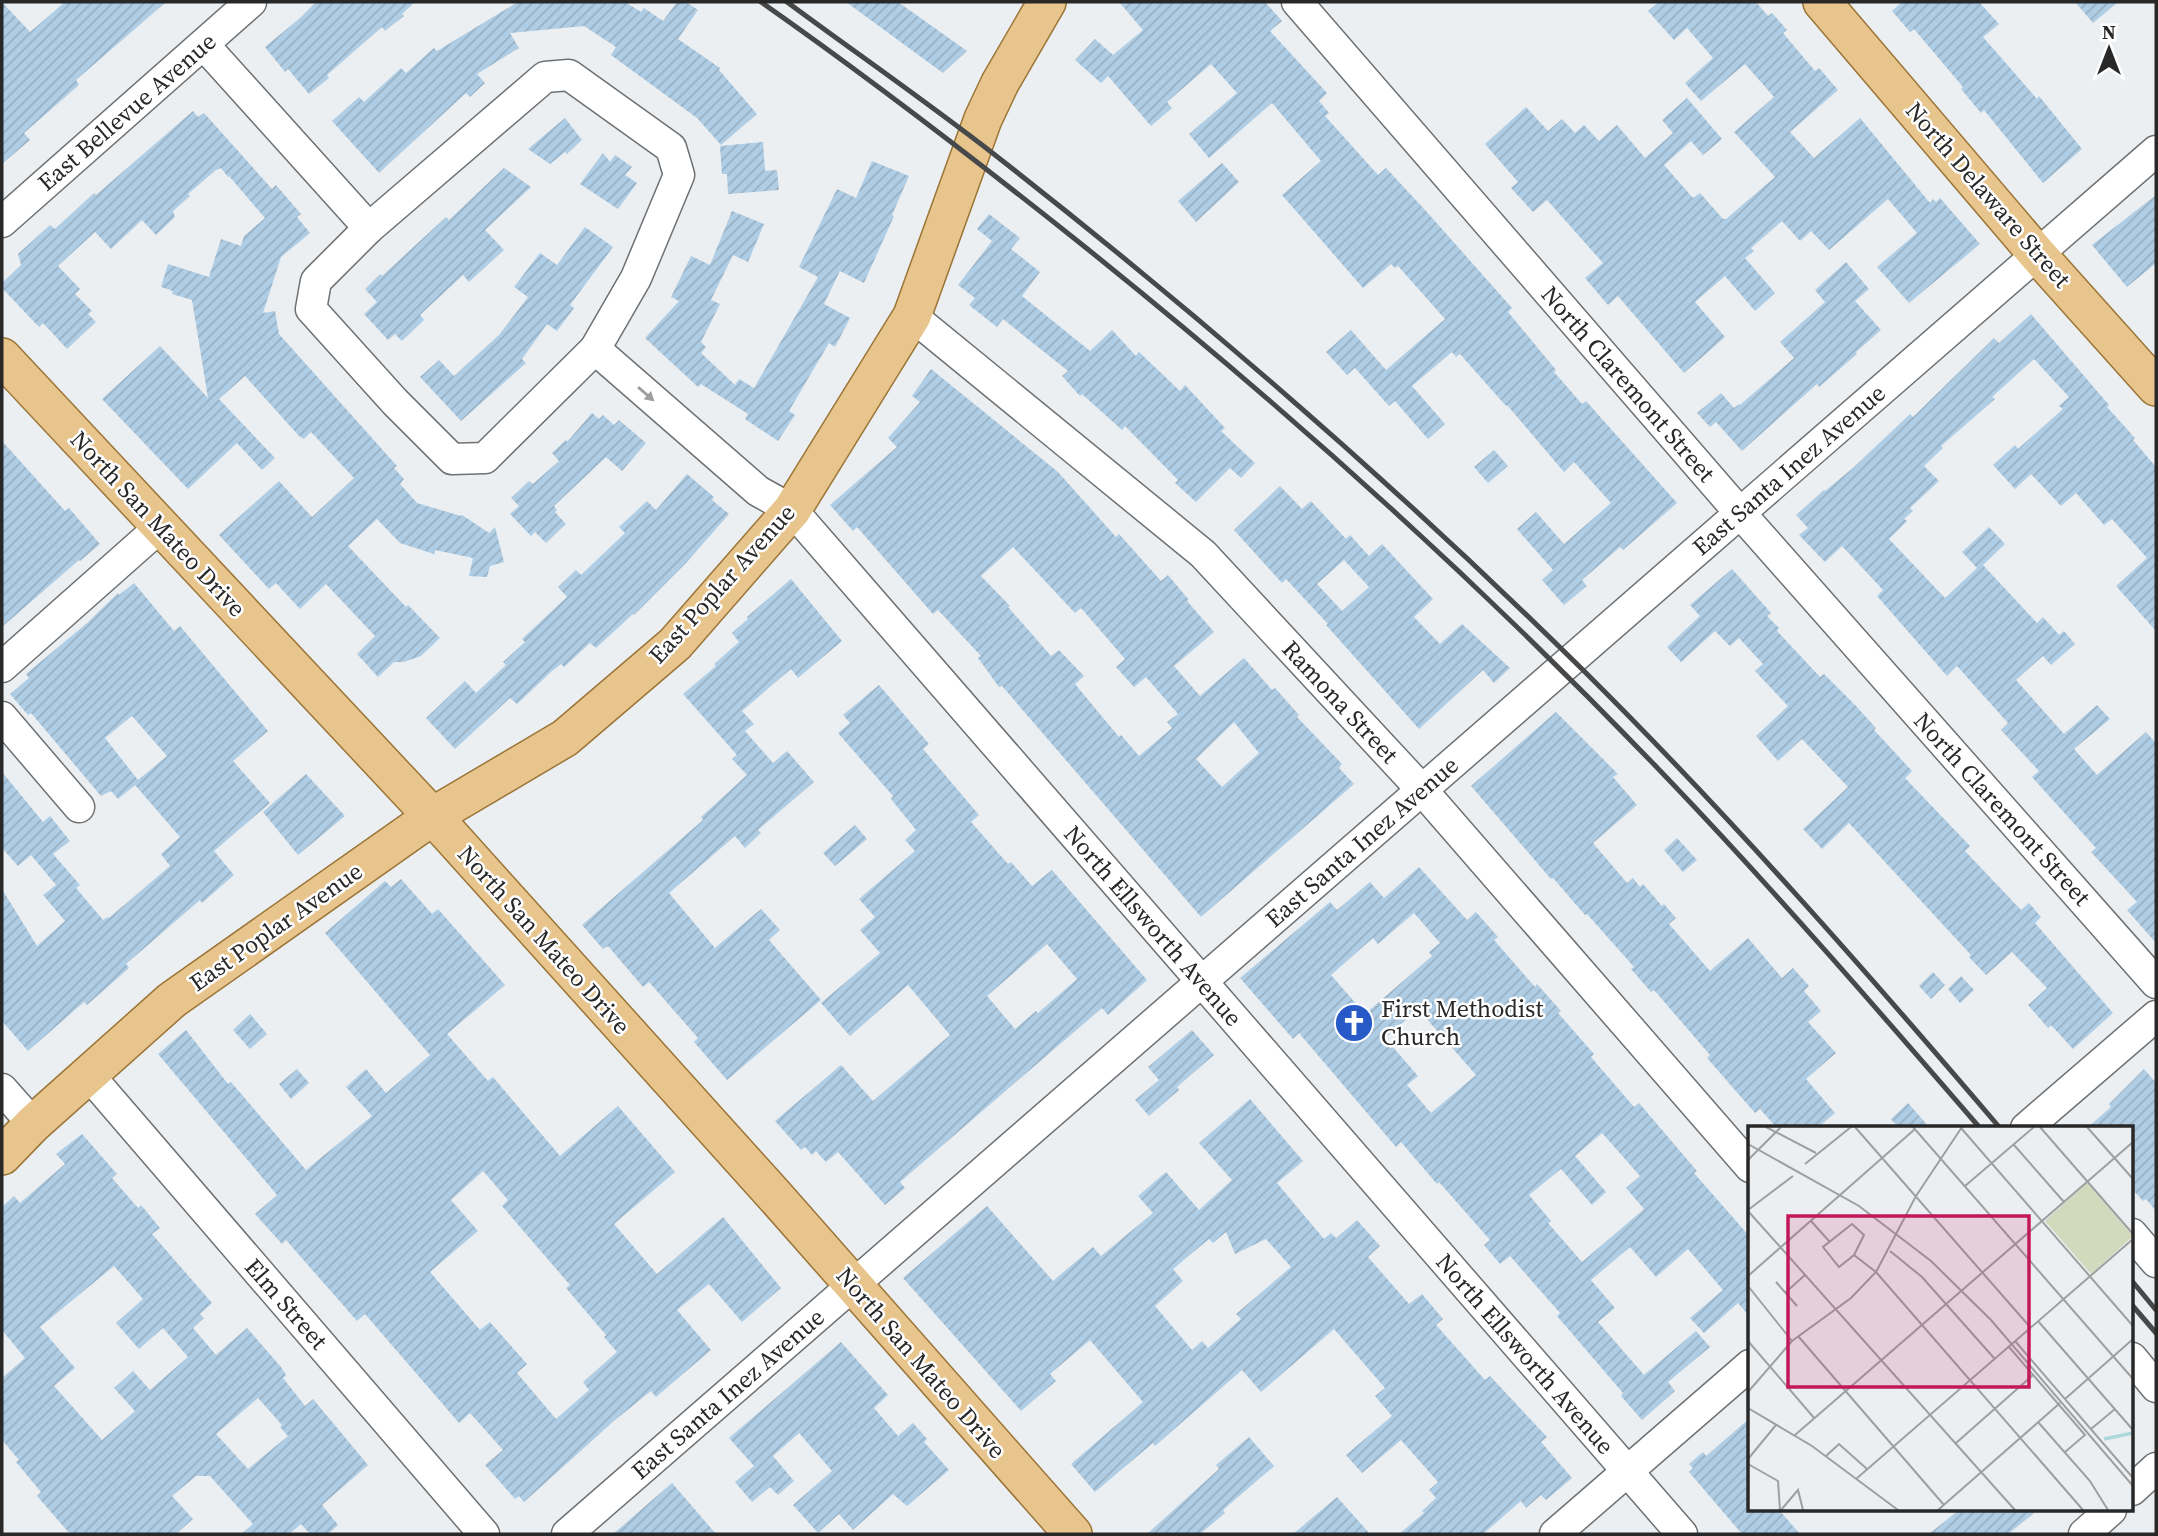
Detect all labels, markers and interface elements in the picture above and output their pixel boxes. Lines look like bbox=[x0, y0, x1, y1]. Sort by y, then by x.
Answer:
north arrow bbox=[2074, 14, 2144, 84]
text: N bbox=[2102, 19, 2116, 45]
street label: East Bellevue Avenue bbox=[30, 25, 223, 198]
street label: North Delaware Street bbox=[1898, 95, 2079, 295]
street label: North Claremont Street bbox=[1534, 279, 1723, 489]
street label: East Santa Inez Avenue bbox=[1685, 376, 1892, 563]
one-way arrow bbox=[638, 386, 655, 401]
street label: North San Mateo Drive bbox=[63, 423, 253, 624]
street label: East Poplar Avenue bbox=[641, 497, 802, 671]
street label: Ramona Street bbox=[1275, 633, 1406, 770]
street label: North Claremont Street bbox=[1906, 705, 2098, 913]
street label: East Santa Inez Avenue bbox=[1258, 748, 1465, 935]
street label: North Ellsworth Avenue bbox=[1057, 818, 1250, 1033]
street label: North San Mateo Drive bbox=[451, 838, 638, 1041]
street label: East Poplar Avenue bbox=[183, 854, 369, 999]
place label: First Methodist Church bbox=[1381, 992, 1543, 1053]
church icon: First Methodist Church bbox=[1333, 1002, 1375, 1044]
inset map bbox=[1748, 1126, 2134, 1512]
street label: North Ellsworth Avenue bbox=[1429, 1246, 1622, 1461]
street label: Elm Street bbox=[238, 1251, 335, 1356]
street label: North San Mateo Drive bbox=[829, 1260, 1014, 1465]
street label: East Santa Inez Avenue bbox=[624, 1300, 831, 1487]

